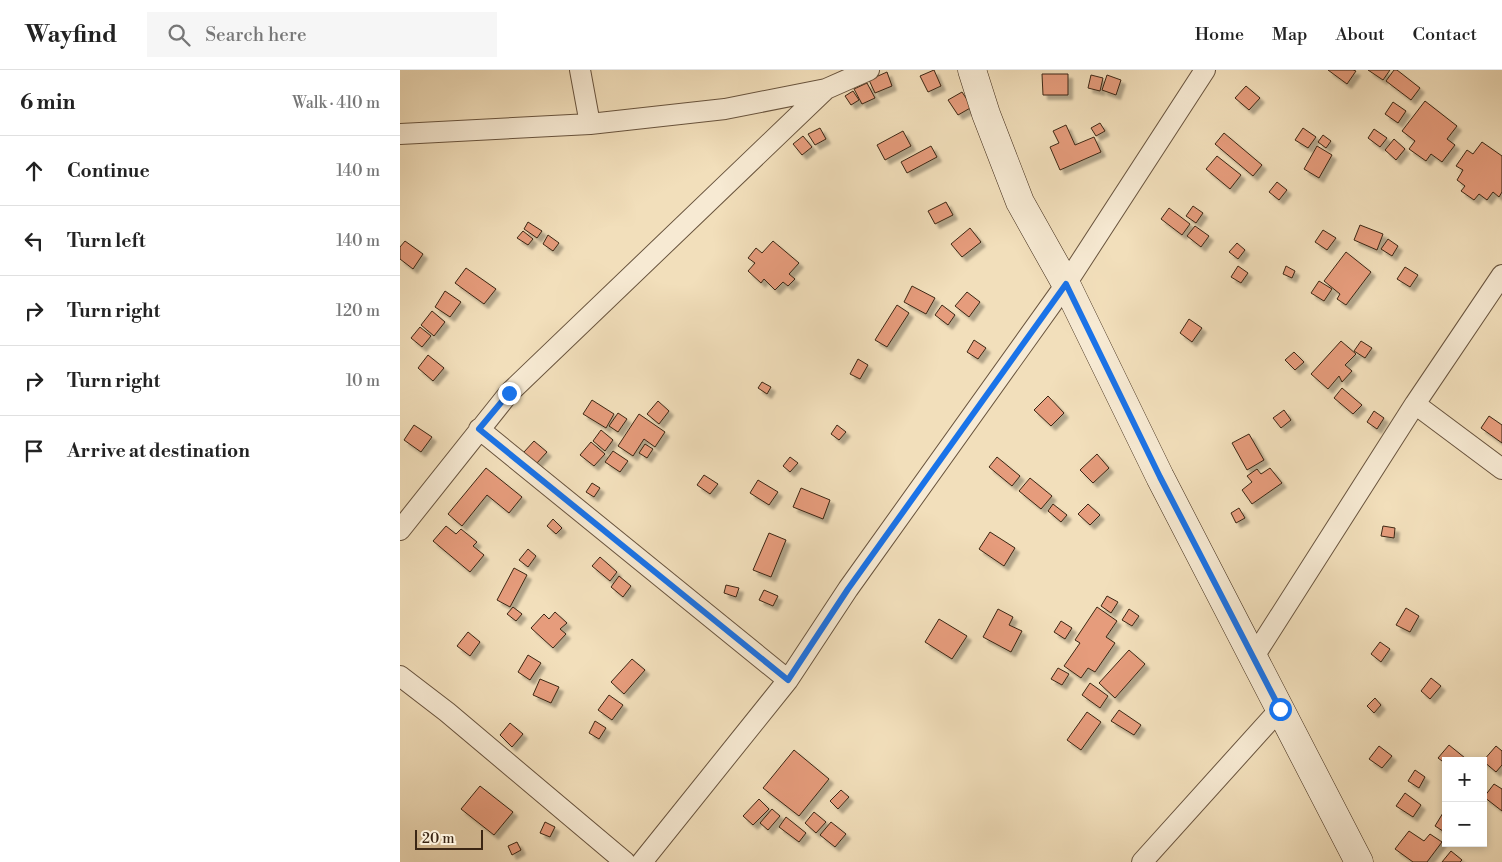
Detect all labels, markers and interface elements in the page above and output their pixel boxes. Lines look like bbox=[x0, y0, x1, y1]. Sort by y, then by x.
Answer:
search box bbox=[147, 12, 497, 57]
text: Wayfind bbox=[25, 20, 117, 50]
icon: search bbox=[165, 21, 193, 49]
text: Search here bbox=[205, 23, 307, 47]
text: Home bbox=[1195, 23, 1244, 46]
text: Map bbox=[1272, 23, 1308, 46]
text: About bbox=[1336, 23, 1385, 46]
text: Contact bbox=[1413, 23, 1477, 46]
text: 6 min bbox=[20, 90, 75, 116]
text: Walk · 410 m bbox=[292, 93, 380, 113]
icon: ahead bbox=[20, 157, 48, 185]
text: Continue bbox=[67, 159, 150, 183]
text: 140 m bbox=[336, 161, 380, 181]
icon: left bbox=[20, 227, 48, 255]
text: Turn left bbox=[67, 229, 146, 253]
text: 140 m bbox=[336, 231, 380, 251]
icon: right bbox=[20, 297, 48, 325]
text: Turn right bbox=[67, 299, 160, 323]
text: 120 m bbox=[336, 301, 380, 321]
icon: right bbox=[20, 367, 48, 395]
text: Turn right bbox=[67, 369, 160, 393]
text: 10 m bbox=[346, 371, 380, 391]
route end bbox=[498, 382, 521, 405]
icon: arrive bbox=[20, 437, 48, 465]
text: Arrive at destination bbox=[67, 439, 250, 463]
route start bbox=[1269, 698, 1292, 721]
map controls bbox=[1442, 757, 1487, 847]
button: + bbox=[1442, 757, 1487, 802]
button: − bbox=[1442, 802, 1487, 847]
scale bar bbox=[415, 827, 482, 850]
text: 20 m bbox=[422, 830, 454, 848]

